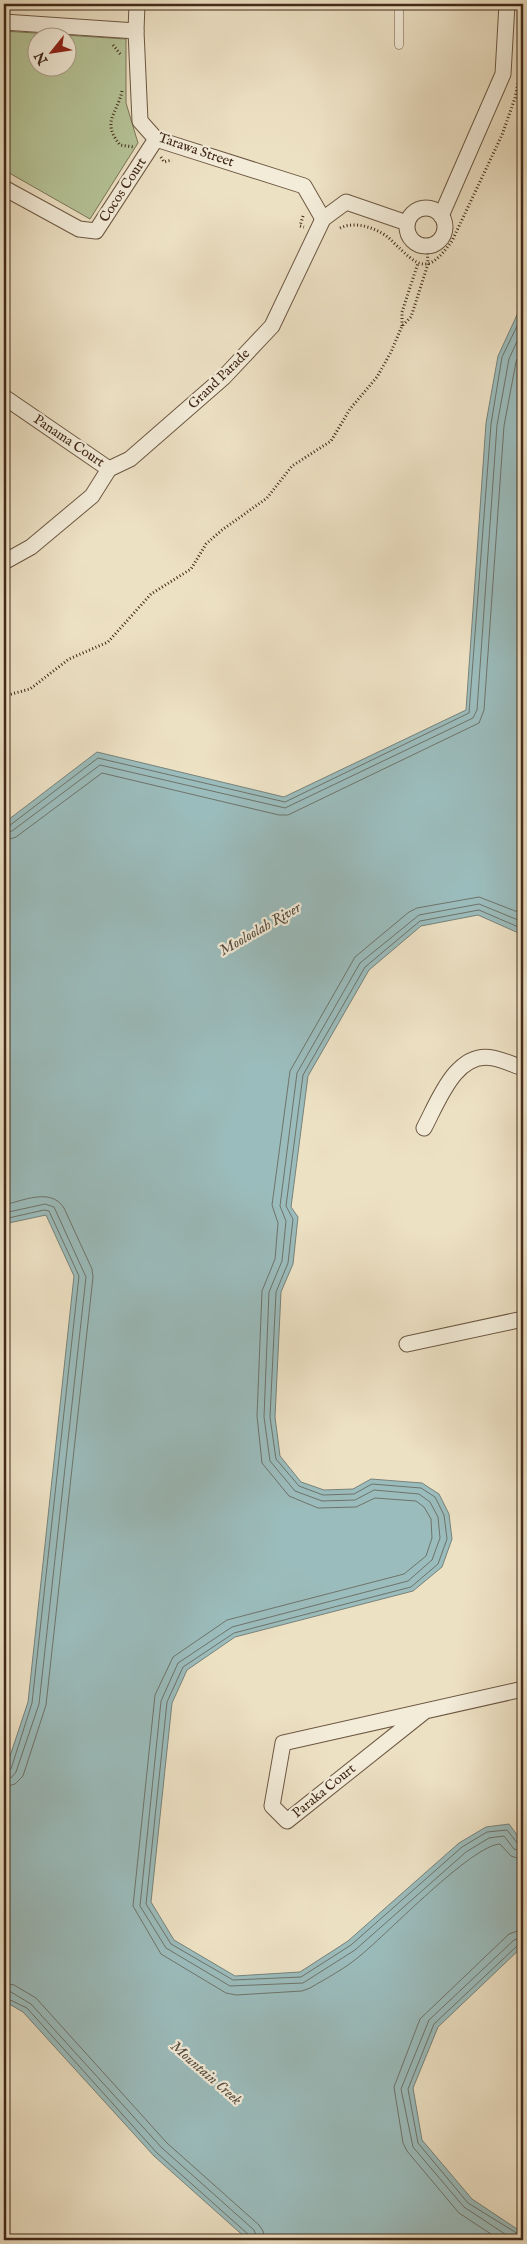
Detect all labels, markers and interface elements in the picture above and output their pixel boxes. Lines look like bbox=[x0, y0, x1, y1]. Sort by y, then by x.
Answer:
north arrow bbox=[28, 28, 78, 78]
text: N bbox=[31, 48, 53, 69]
street label: Tarawa Street bbox=[156, 129, 237, 171]
street label: Cocos Court bbox=[95, 154, 151, 226]
street label: Grand Parade bbox=[184, 345, 254, 413]
street label: Panama Court bbox=[30, 411, 108, 472]
water label: Mooloolah River bbox=[216, 898, 305, 960]
street label: Paraka Court bbox=[289, 1760, 360, 1822]
water label: Mountain Creek bbox=[166, 2037, 246, 2109]

